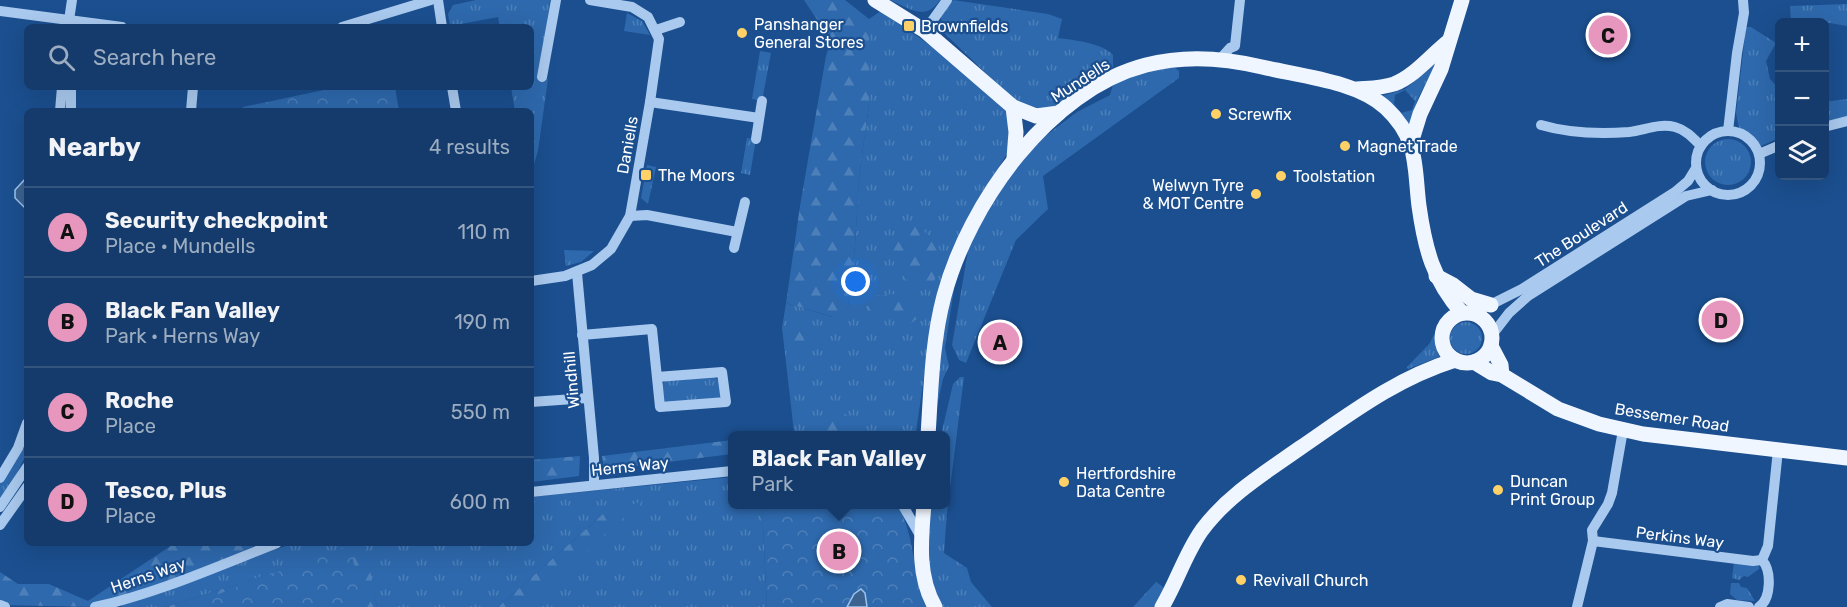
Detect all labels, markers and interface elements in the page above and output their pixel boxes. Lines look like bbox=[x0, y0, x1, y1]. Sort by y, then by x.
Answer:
pin: C bbox=[1588, 12, 1628, 57]
place label: Panshanger General Stores bbox=[754, 15, 864, 52]
place label: Brownfields bbox=[921, 17, 1008, 36]
map controls bbox=[1775, 18, 1829, 180]
button: + bbox=[1775, 18, 1829, 72]
marker: Brownfields bbox=[902, 19, 916, 33]
search box bbox=[24, 24, 534, 90]
marker: Panshanger General Stores bbox=[735, 26, 749, 40]
icon: search bbox=[45, 41, 78, 74]
text: Search here bbox=[93, 44, 216, 71]
street label: Mundells bbox=[1047, 54, 1113, 106]
button: − bbox=[1775, 72, 1829, 126]
place label: Screwfix bbox=[1228, 105, 1292, 124]
marker: Screwfix bbox=[1209, 107, 1223, 121]
street label: Daniells bbox=[613, 115, 642, 175]
button: layers bbox=[1775, 126, 1829, 180]
text: Nearby bbox=[48, 132, 141, 163]
text: 4 results bbox=[429, 135, 510, 159]
place label: Magnet Trade bbox=[1357, 137, 1458, 156]
marker: Magnet Trade bbox=[1338, 139, 1352, 153]
place label: The Moors bbox=[658, 166, 735, 185]
place label: Toolstation bbox=[1293, 167, 1375, 186]
marker: The Moors bbox=[639, 168, 653, 182]
marker: Toolstation bbox=[1274, 169, 1288, 183]
place label: Welwyn Tyre & MOT Centre bbox=[1143, 176, 1244, 213]
marker: Welwyn Tyre & MOT Centre bbox=[1249, 187, 1263, 201]
street label: The Boulevard bbox=[1531, 197, 1631, 271]
text: Security checkpoint bbox=[105, 207, 328, 234]
text: A bbox=[60, 220, 75, 244]
text: 110 m bbox=[458, 220, 510, 244]
text: Place · Mundells bbox=[105, 234, 255, 258]
your location bbox=[841, 267, 870, 296]
text: Black Fan Valley bbox=[105, 297, 280, 324]
pin: D bbox=[1702, 298, 1740, 342]
text: B bbox=[60, 310, 75, 334]
text: 190 m bbox=[454, 310, 510, 334]
pin: A bbox=[980, 320, 1020, 364]
text: Park · Herns Way bbox=[105, 324, 260, 348]
street label: Windhill bbox=[560, 351, 583, 409]
text: Roche bbox=[105, 387, 174, 414]
street label: Bessemer Road bbox=[1613, 399, 1731, 436]
text: C bbox=[60, 400, 75, 424]
text: 550 m bbox=[451, 400, 510, 424]
text: Place bbox=[105, 414, 156, 438]
popup bbox=[728, 431, 950, 509]
text: Black Fan Valley bbox=[752, 445, 926, 472]
street label: Herns Way bbox=[590, 453, 670, 480]
place label: Hertfordshire Data Centre bbox=[1076, 464, 1176, 501]
text: Park bbox=[752, 472, 793, 496]
place label: Duncan Print Group bbox=[1510, 472, 1595, 509]
marker: Hertfordshire Data Centre bbox=[1057, 475, 1071, 489]
text: Tesco, Plus bbox=[105, 477, 227, 504]
marker: Duncan Print Group bbox=[1491, 483, 1505, 497]
text: D bbox=[60, 490, 75, 514]
text: 600 m bbox=[450, 490, 510, 514]
text: Place bbox=[105, 504, 156, 528]
street label: Perkins Way bbox=[1635, 523, 1725, 552]
pin: B bbox=[820, 528, 858, 574]
street label: Herns Way bbox=[108, 554, 188, 597]
place label: Revivall Church bbox=[1253, 571, 1368, 590]
marker: Revivall Church bbox=[1234, 573, 1248, 587]

